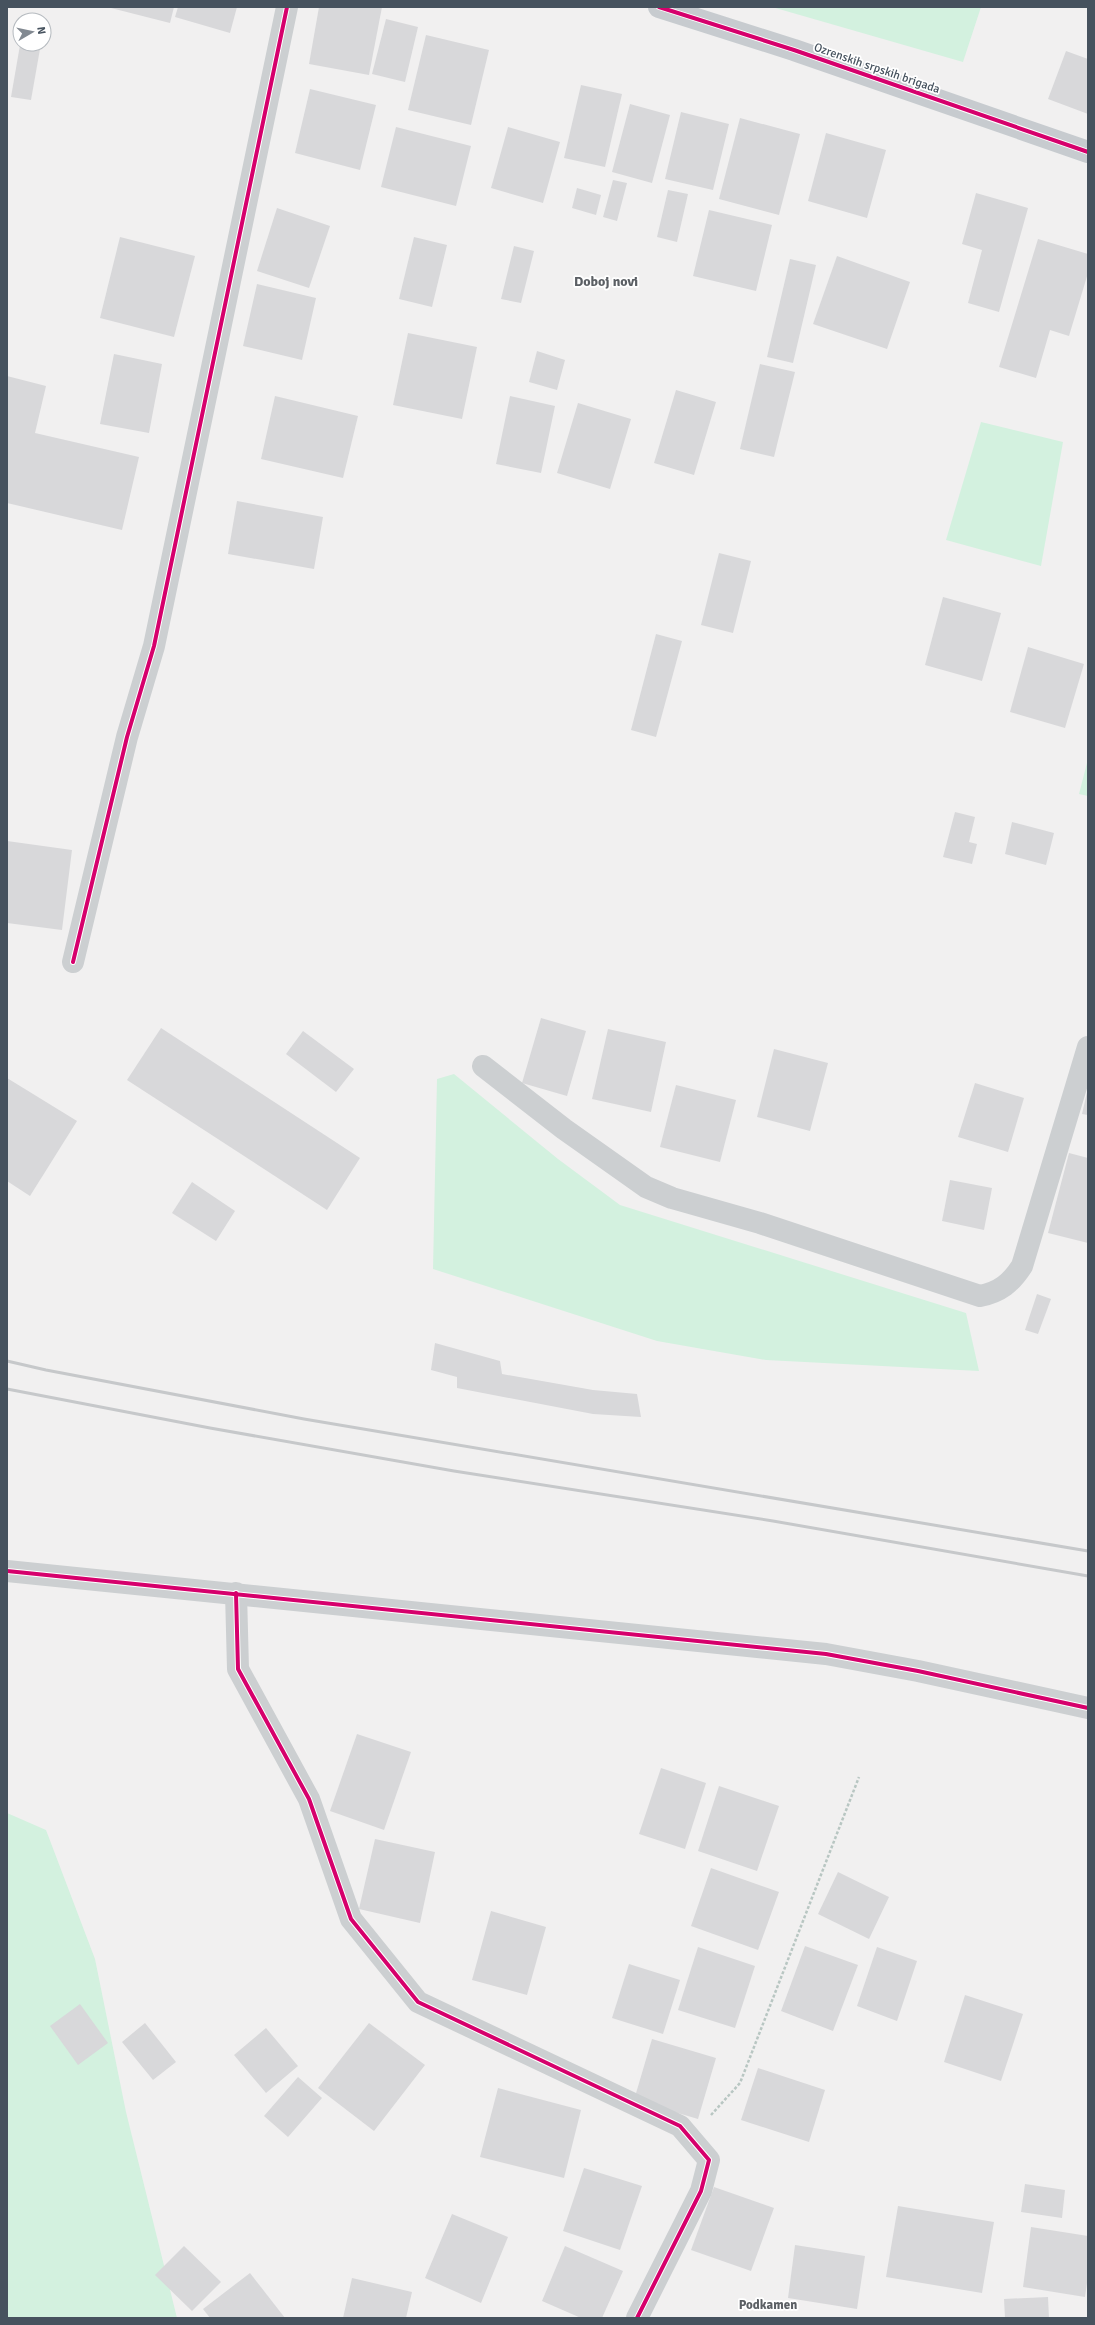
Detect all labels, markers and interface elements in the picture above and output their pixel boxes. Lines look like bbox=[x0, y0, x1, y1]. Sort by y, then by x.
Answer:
north arrow bbox=[12, 12, 52, 52]
text: N bbox=[34, 26, 48, 35]
street label: Ozrenskih srpskih brigada bbox=[812, 40, 942, 97]
district label: Doboj novi bbox=[574, 273, 638, 290]
district label: Podkamen bbox=[739, 2297, 797, 2313]

